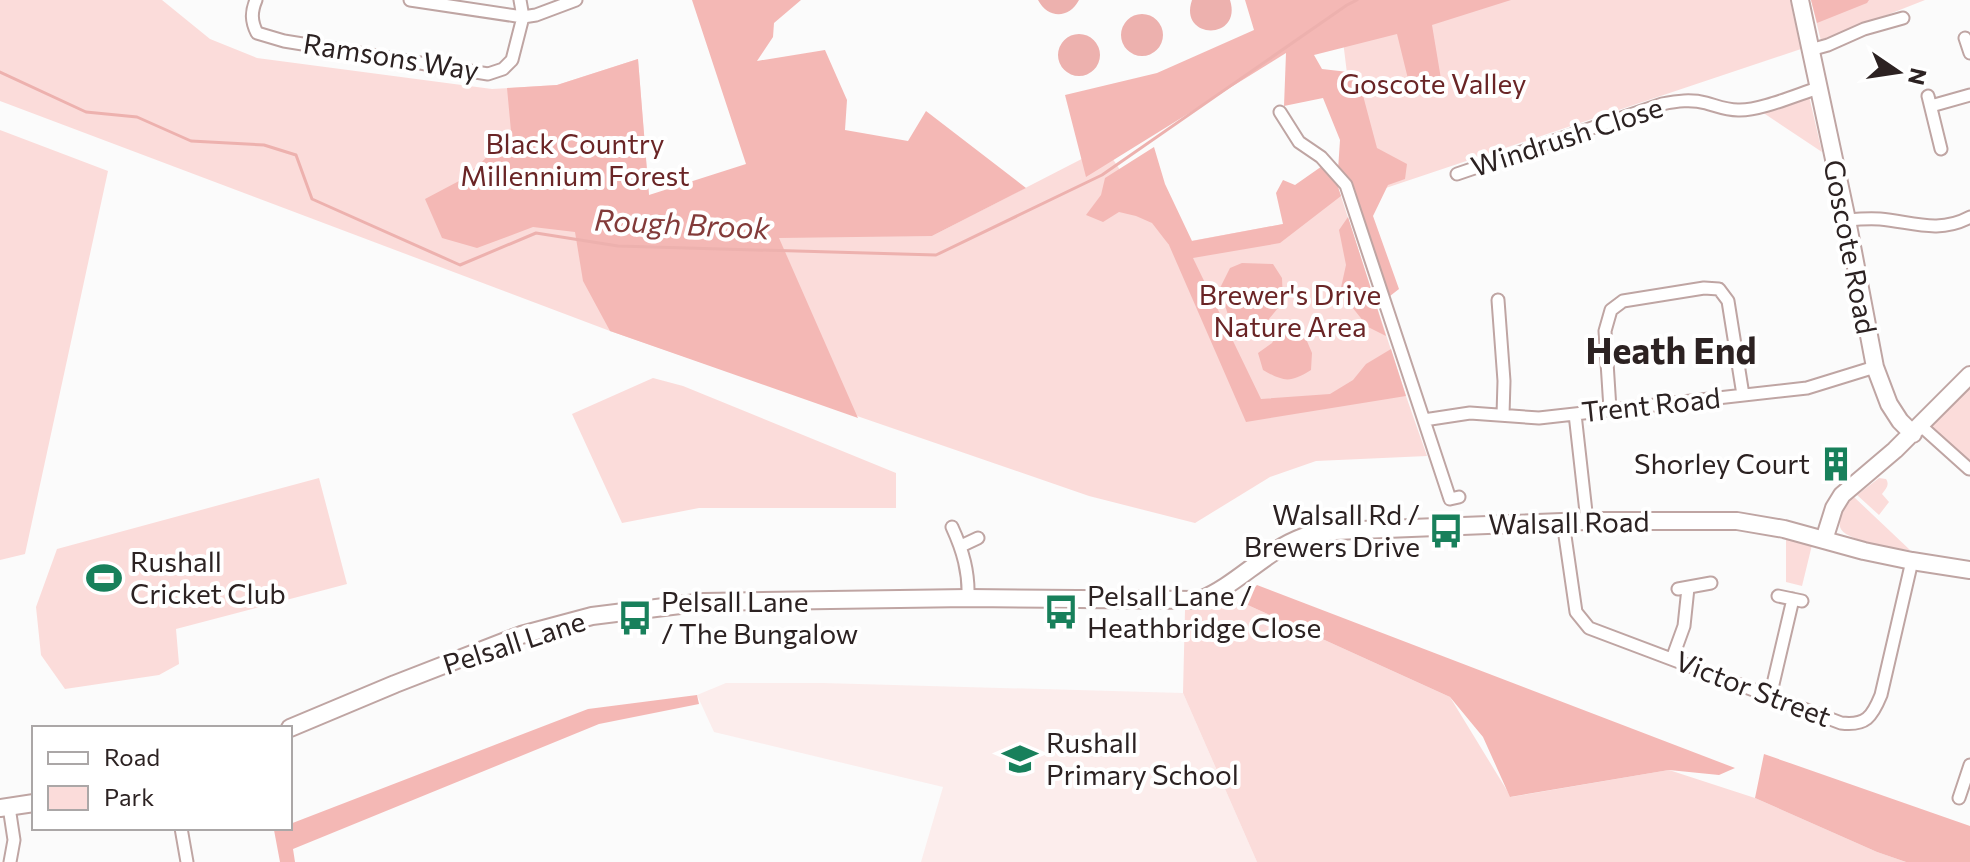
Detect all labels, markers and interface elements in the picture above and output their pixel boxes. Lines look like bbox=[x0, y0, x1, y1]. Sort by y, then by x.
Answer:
street label: Ramsons Way bbox=[301, 25, 481, 87]
north arrow bbox=[1858, 32, 1938, 112]
park label: Goscote Valley bbox=[1339, 66, 1527, 100]
text: N bbox=[1903, 66, 1933, 88]
street label: Windrush Close bbox=[1467, 89, 1667, 183]
park label: Black Country Millennium Forest bbox=[460, 126, 690, 192]
street label: Goscote Road bbox=[1817, 157, 1885, 337]
water label: Rough Brook bbox=[593, 199, 772, 246]
park label: Brewer's Drive Nature Area bbox=[1199, 277, 1381, 343]
district label: Heath End bbox=[1585, 327, 1757, 371]
street label: Trent Road bbox=[1580, 380, 1722, 428]
building icon: Shorley Court bbox=[1817, 445, 1855, 483]
place label: Shorley Court bbox=[1634, 446, 1810, 480]
place label: Walsall Rd / Brewers Drive bbox=[1244, 497, 1420, 563]
street label: Walsall Road bbox=[1488, 504, 1650, 540]
bus stop icon: Walsall Rd / Brewers Drive bbox=[1427, 512, 1465, 550]
place label: Rushall Cricket Club bbox=[130, 544, 286, 610]
sports icon: Rushall Cricket Club bbox=[85, 559, 123, 597]
place label: Pelsall Lane / Heathbridge Close bbox=[1087, 578, 1321, 644]
place label: Pelsall Lane / The Bungalow bbox=[661, 584, 858, 650]
bus stop icon: Pelsall Lane / Heathbridge Close bbox=[1042, 593, 1080, 631]
bus stop icon: Pelsall Lane / The Bungalow bbox=[616, 599, 654, 637]
street label: Pelsall Lane bbox=[438, 603, 589, 681]
street label: Victor Street bbox=[1671, 643, 1836, 733]
place label: Rushall Primary School bbox=[1046, 725, 1239, 791]
legend bbox=[32, 726, 292, 830]
school or university icon: Rushall Primary School bbox=[1001, 740, 1039, 778]
text: Road bbox=[104, 742, 160, 771]
text: Park bbox=[104, 782, 154, 811]

